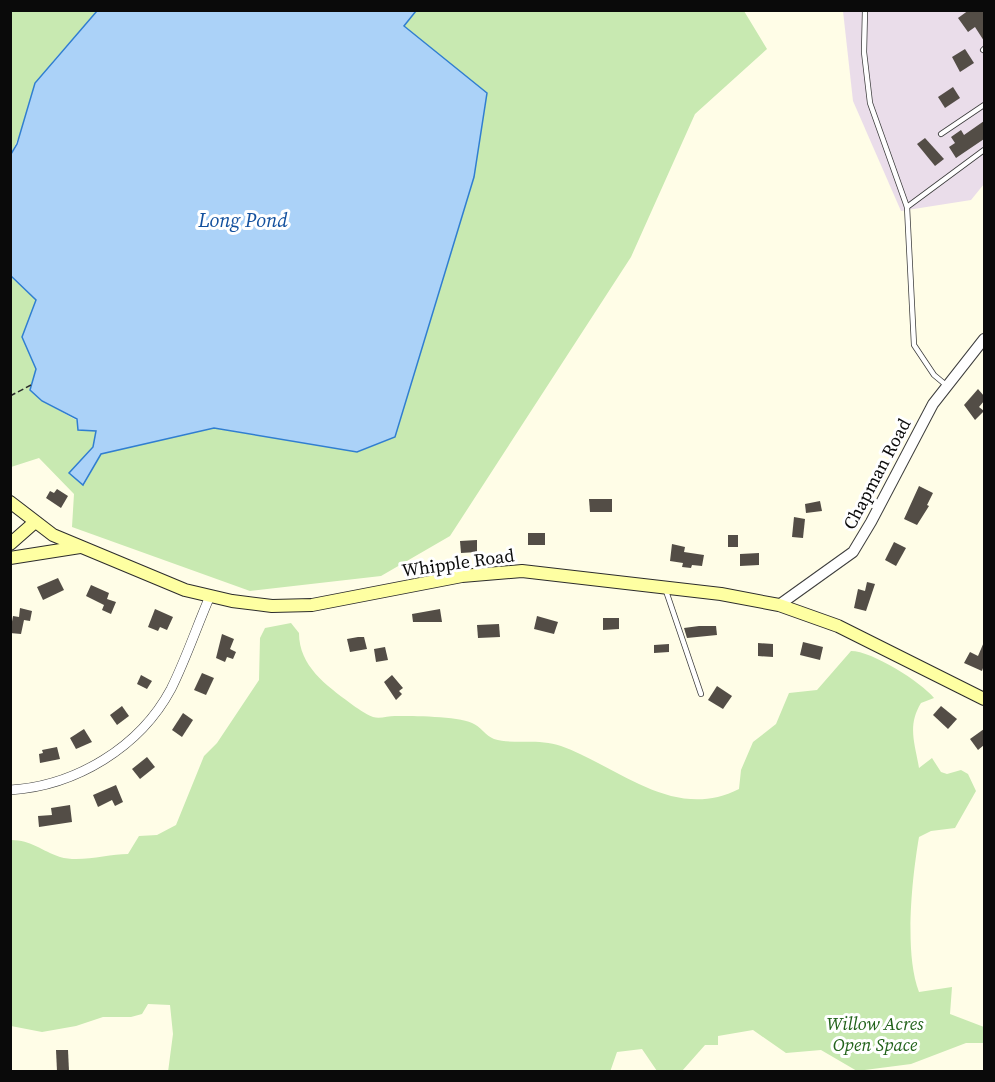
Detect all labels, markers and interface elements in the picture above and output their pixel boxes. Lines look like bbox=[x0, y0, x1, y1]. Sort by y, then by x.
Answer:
water label: Long Pond bbox=[197, 206, 288, 234]
street label: Chapman Road bbox=[837, 414, 916, 534]
street label: Whipple Road bbox=[400, 542, 516, 583]
park label: Willow Acres Open Space bbox=[827, 1011, 924, 1057]

